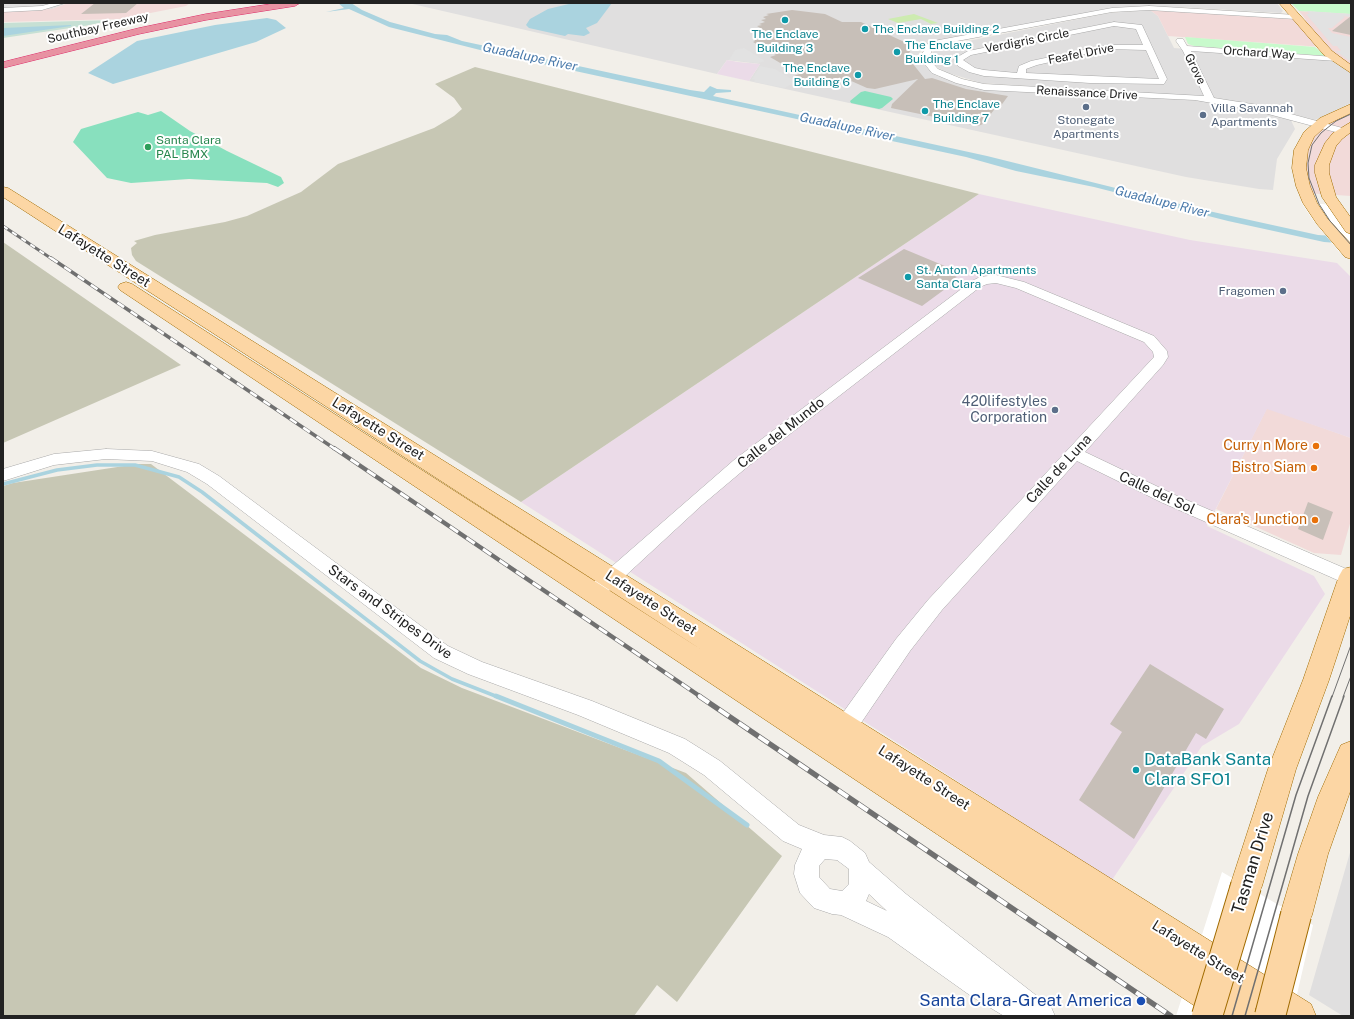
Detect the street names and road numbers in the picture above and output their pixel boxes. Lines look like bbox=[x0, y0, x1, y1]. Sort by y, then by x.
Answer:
street label: Southbay Freeway bbox=[46, 9, 150, 47]
street label: Verdigris Circle bbox=[984, 26, 1070, 56]
street label: Feafel Drive bbox=[1047, 41, 1115, 67]
street label: Orchard Way bbox=[1223, 43, 1295, 63]
street label: Grove bbox=[1181, 51, 1209, 87]
street label: Renaissance Drive bbox=[1036, 83, 1138, 103]
street label: Lafayette Street bbox=[55, 221, 153, 291]
street label: Lafayette Street bbox=[329, 394, 427, 464]
street label: Calle del Mundo bbox=[734, 394, 828, 472]
street label: Calle de Luna bbox=[1023, 431, 1095, 507]
street label: Calle del Sol bbox=[1116, 468, 1198, 518]
street label: Stars and Stripes Drive bbox=[325, 561, 455, 663]
street label: Lafayette Street bbox=[602, 567, 700, 639]
street label: Lafayette Street bbox=[875, 742, 973, 814]
street label: Tasman Drive bbox=[1228, 809, 1278, 917]
street label: Lafayette Street bbox=[1149, 917, 1247, 987]

